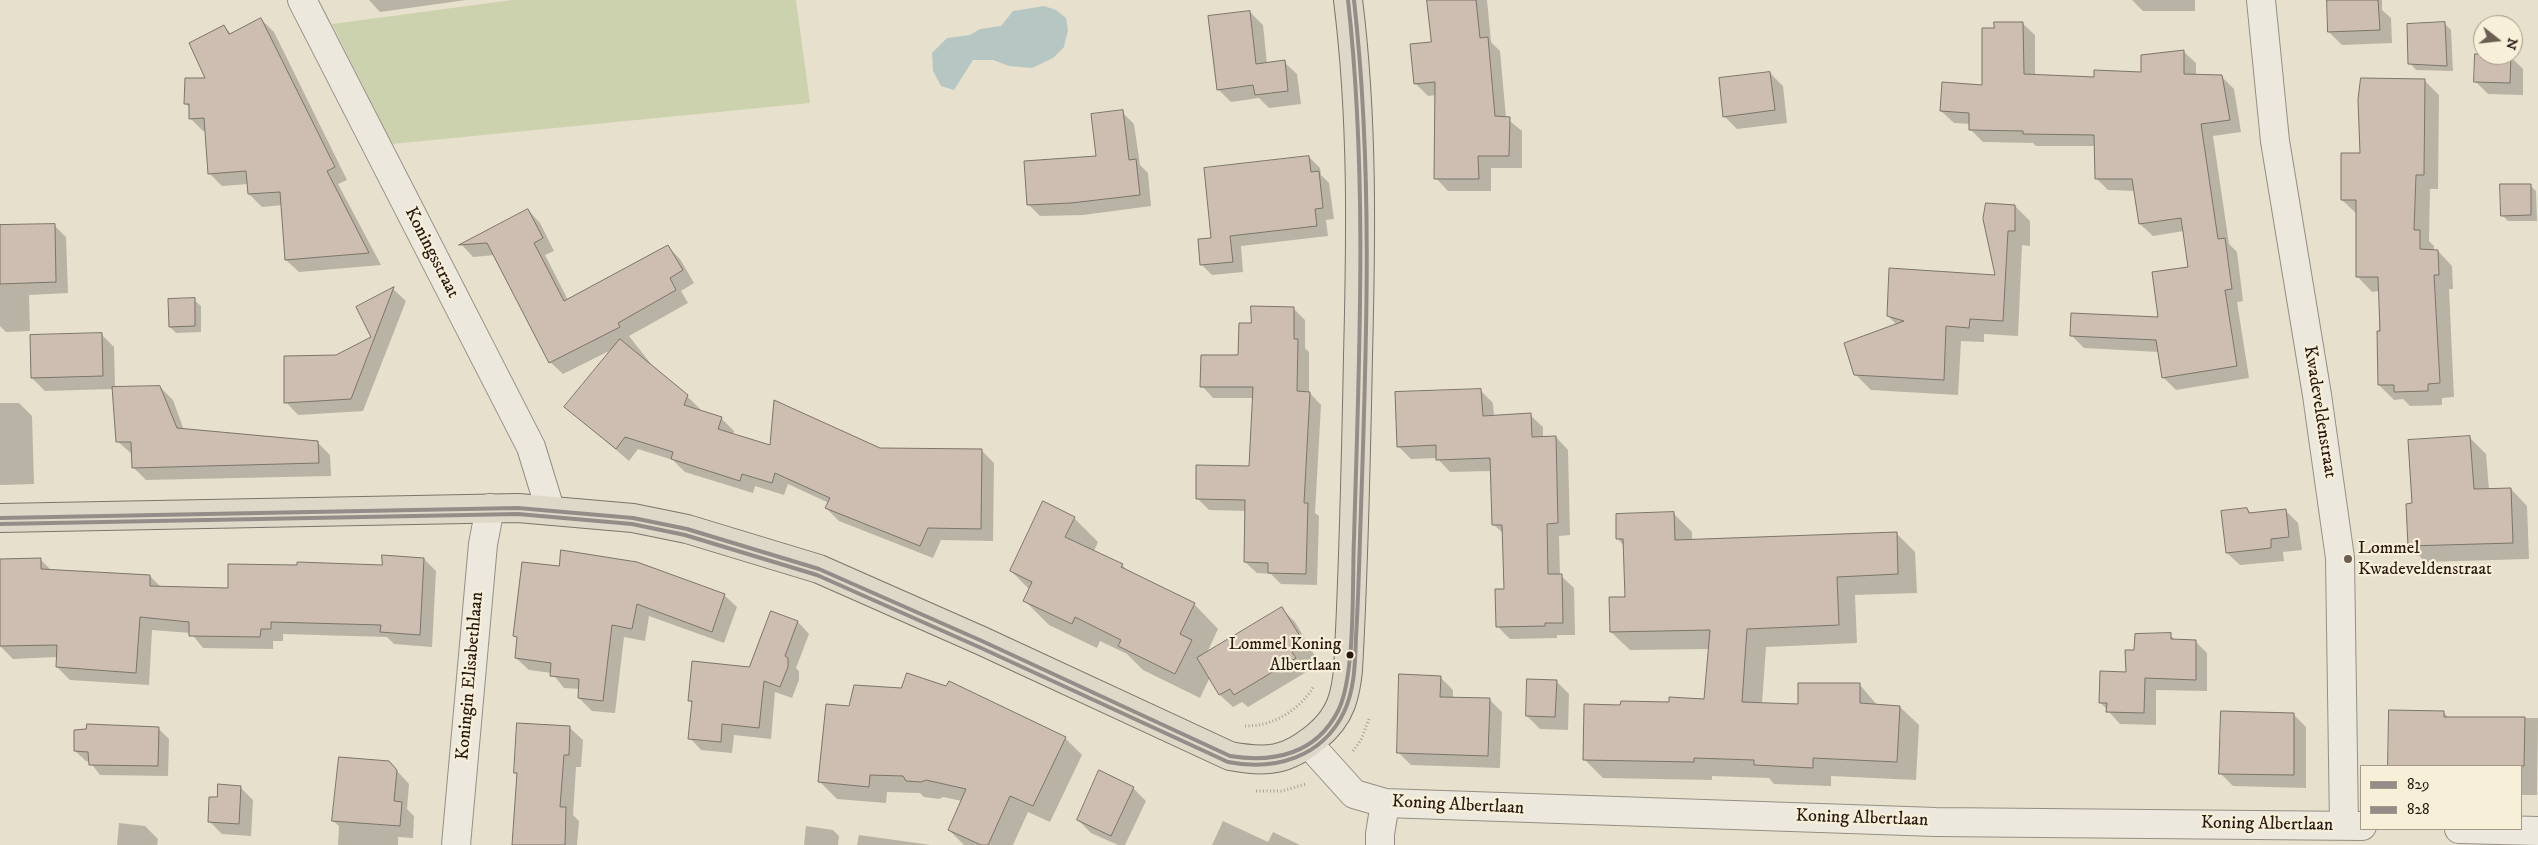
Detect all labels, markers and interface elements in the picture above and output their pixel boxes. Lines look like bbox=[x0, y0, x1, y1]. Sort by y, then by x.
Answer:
north arrow bbox=[2473, 15, 2523, 65]
text: N bbox=[2501, 36, 2522, 52]
street label: Koningsstraat bbox=[399, 204, 463, 302]
street label: Kwadeveldenstraat bbox=[2298, 344, 2340, 480]
place label: Lommel Kwadeveldenstraat bbox=[2358, 538, 2492, 580]
marker: Lommel Kwadeveldenstraat bbox=[2342, 553, 2354, 565]
street label: Koningin Elisabethlaan bbox=[453, 591, 489, 761]
place label: Lommel Koning Albertlaan bbox=[1229, 635, 1341, 675]
marker: Lommel Koning Albertlaan bbox=[1345, 650, 1355, 660]
legend bbox=[2360, 765, 2523, 830]
text: 829 bbox=[2407, 775, 2429, 794]
street label: Koning Albertlaan bbox=[1391, 792, 1525, 820]
text: 828 bbox=[2407, 800, 2429, 819]
street label: Koning Albertlaan bbox=[1795, 806, 1929, 832]
street label: Koning Albertlaan bbox=[2201, 813, 2333, 837]

